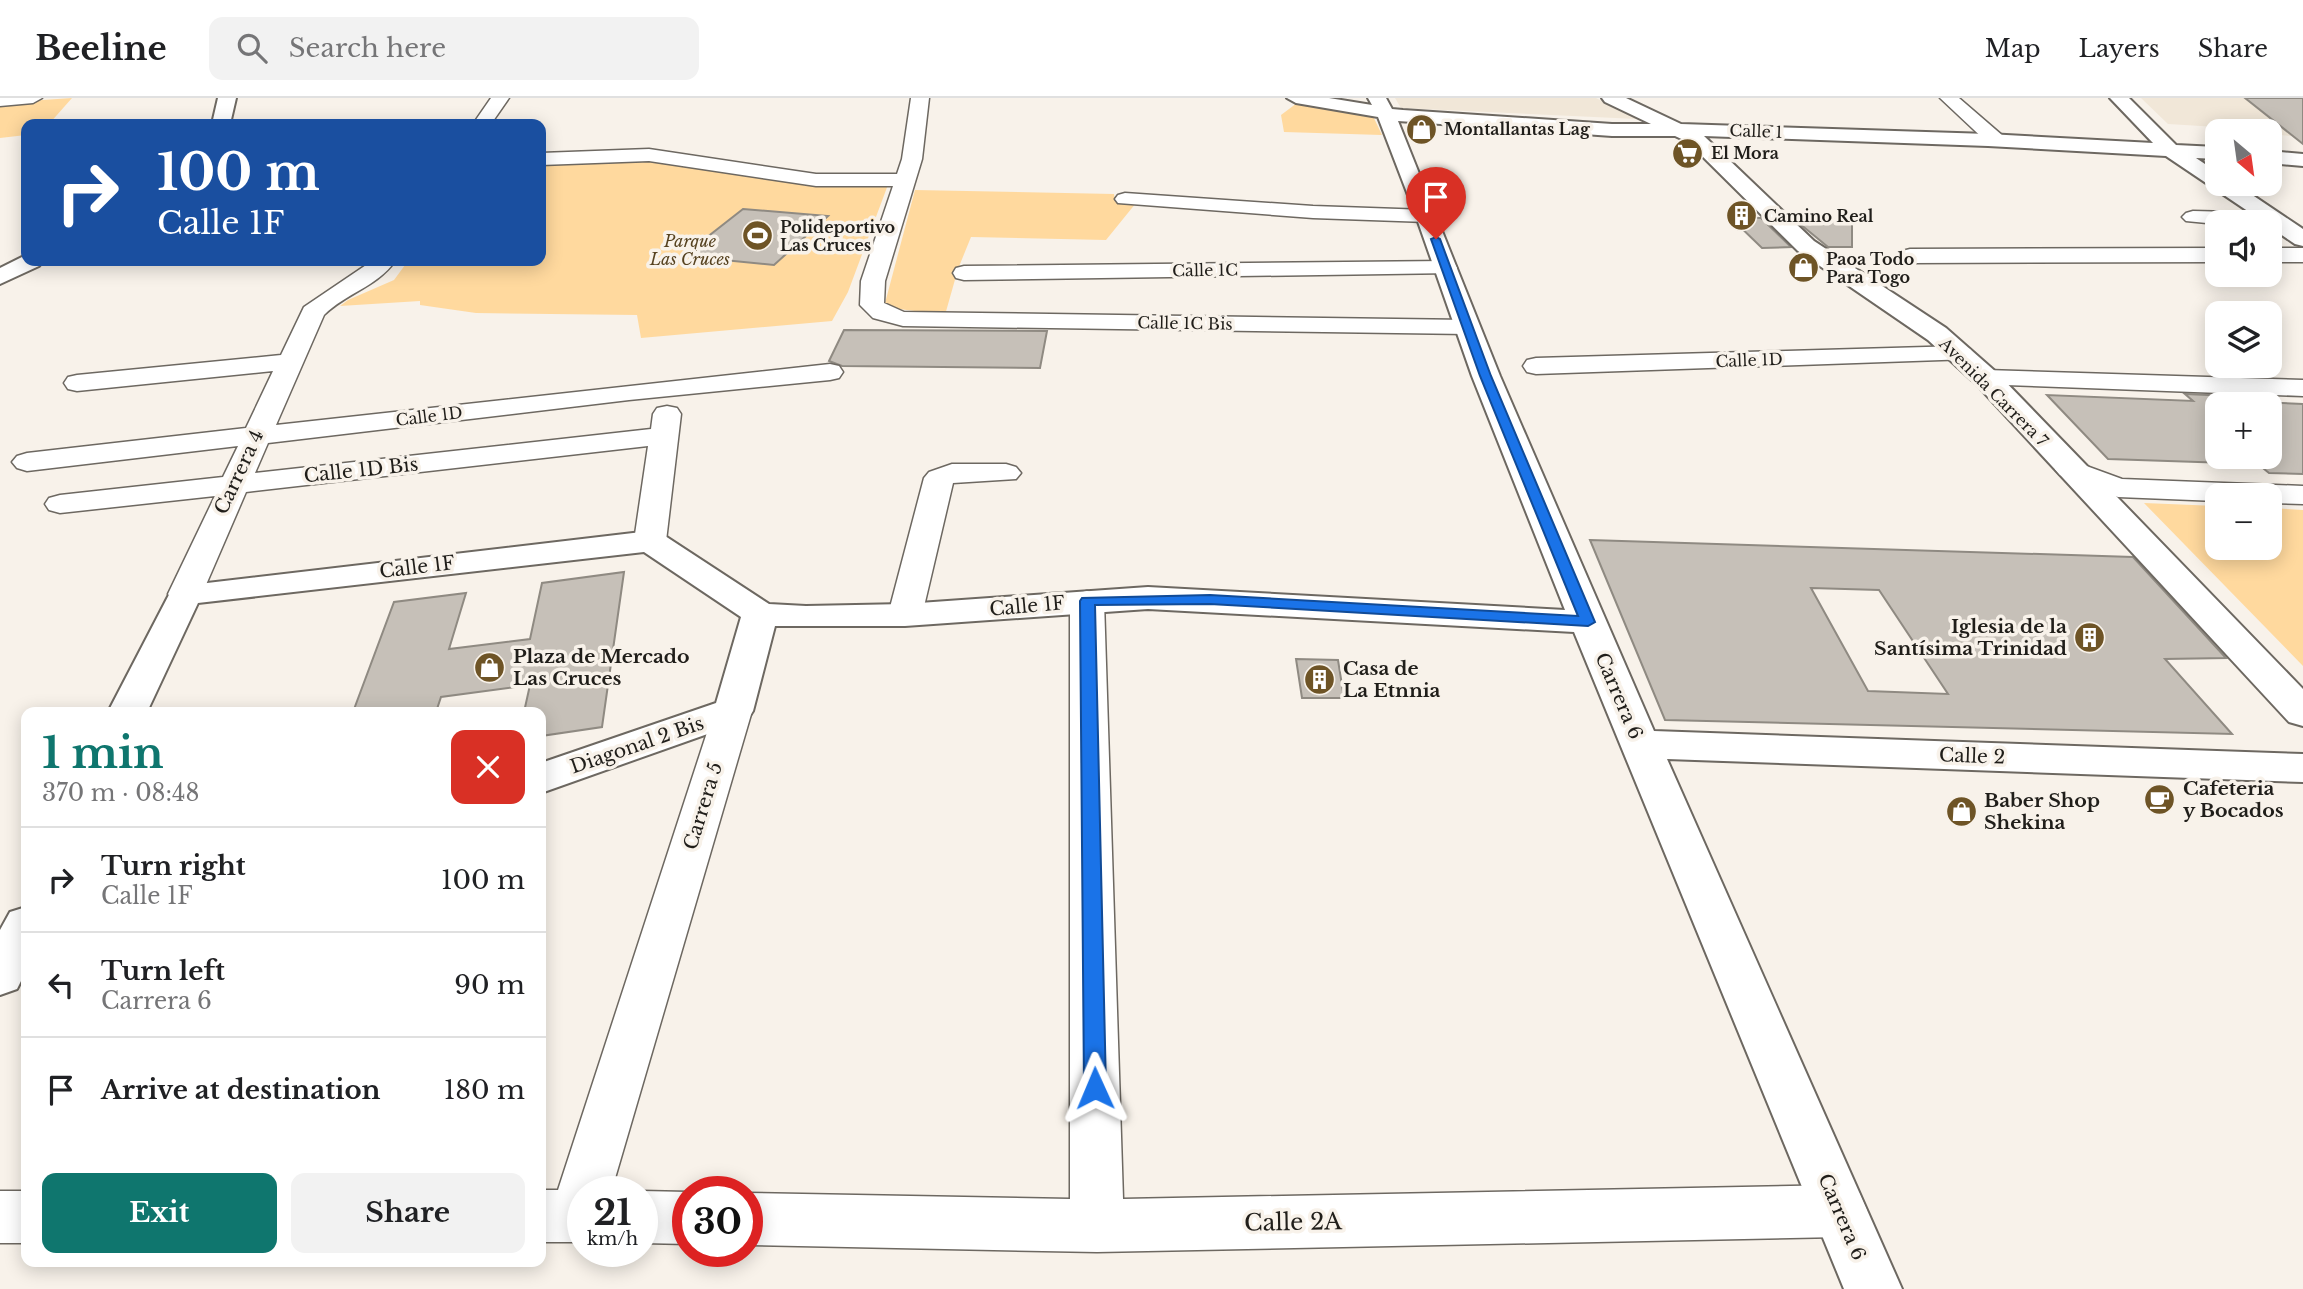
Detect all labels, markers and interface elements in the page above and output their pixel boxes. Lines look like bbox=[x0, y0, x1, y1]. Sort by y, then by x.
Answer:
search box bbox=[209, 17, 699, 80]
text: Beeline bbox=[35, 28, 167, 69]
icon: search bbox=[233, 29, 271, 67]
text: Search here bbox=[289, 32, 446, 64]
text: Map bbox=[1985, 34, 2041, 63]
text: Layers bbox=[2079, 34, 2160, 63]
text: Share bbox=[2198, 34, 2268, 63]
shop icon: Montallantas Lag bbox=[1404, 112, 1438, 146]
place label: Montallantas Lag bbox=[1444, 119, 1591, 139]
north arrow bbox=[2205, 119, 2282, 196]
map controls bbox=[2205, 119, 2282, 560]
street label: Calle 1 bbox=[1729, 120, 1783, 142]
supermarket icon: El Mora bbox=[1671, 136, 1705, 170]
text: 100 m bbox=[157, 142, 320, 203]
place label: El Mora bbox=[1711, 143, 1779, 163]
icon: right bbox=[42, 147, 133, 238]
pin bbox=[1406, 167, 1466, 239]
icon: arrive bbox=[1417, 178, 1455, 216]
building icon: Camino Real bbox=[1724, 199, 1758, 233]
text: Calle 1F bbox=[157, 203, 284, 243]
place label: Camino Real bbox=[1764, 206, 1874, 226]
button: sound bbox=[2205, 210, 2282, 287]
place label: Polideportivo Las Cruces bbox=[780, 217, 895, 255]
sports icon: Polideportivo Las Cruces bbox=[740, 219, 774, 253]
park label: Parque Las Cruces bbox=[649, 231, 730, 269]
place label: Paoa Todo Para Togo bbox=[1826, 249, 1914, 287]
shop icon: Paoa Todo Para Togo bbox=[1786, 251, 1820, 285]
street label: Calle 1C bbox=[1172, 259, 1238, 281]
button: layers bbox=[2205, 301, 2282, 378]
street label: Calle 1C Bis bbox=[1137, 312, 1233, 334]
street label: Avenida Carrera 7 bbox=[1935, 333, 2053, 451]
street label: Calle 1D bbox=[1715, 349, 1783, 371]
button: + bbox=[2205, 392, 2282, 469]
street label: Calle 1D bbox=[394, 402, 464, 430]
street label: Carrera 4 bbox=[209, 426, 269, 518]
street label: Calle 1D Bis bbox=[303, 453, 419, 487]
button: − bbox=[2205, 483, 2282, 560]
street label: Calle 1F bbox=[378, 551, 456, 583]
street label: Calle 1F bbox=[988, 591, 1066, 621]
place label: Iglesia de la Santísima Trinidad bbox=[1874, 615, 2067, 660]
building icon: Iglesia de la Santísima Trinidad bbox=[2073, 620, 2107, 654]
place label: Plaza de Mercado Las Cruces bbox=[513, 645, 690, 690]
street label: Carrera 6 bbox=[1591, 649, 1647, 743]
shop icon: Plaza de Mercado Las Cruces bbox=[473, 650, 507, 684]
place label: Casa de La Etnnia bbox=[1343, 657, 1441, 702]
building icon: Casa de La Etnnia bbox=[1303, 662, 1337, 696]
street label: Diagonal 2 Bis bbox=[567, 711, 707, 779]
text: 1 min bbox=[42, 727, 164, 779]
button: close bbox=[451, 730, 525, 804]
street label: Calle 2 bbox=[1939, 743, 2005, 769]
street label: Carrera 5 bbox=[679, 760, 727, 852]
place label: Cafeteria y Bocados bbox=[2183, 777, 2284, 822]
text: 370 m · 08:48 bbox=[42, 779, 199, 807]
cafe icon: Cafeteria y Bocados bbox=[2143, 782, 2177, 816]
place label: Baber Shop Shekina bbox=[1984, 789, 2100, 834]
shop icon: Baber Shop Shekina bbox=[1944, 794, 1978, 828]
text: Turn right bbox=[101, 850, 246, 882]
icon: right bbox=[42, 861, 80, 899]
text: 100 m bbox=[441, 864, 525, 896]
text: Calle 1F bbox=[101, 882, 193, 910]
text: Turn left bbox=[101, 955, 225, 987]
icon: left bbox=[42, 966, 80, 1004]
text: 90 m bbox=[454, 969, 525, 1001]
text: Carrera 6 bbox=[101, 987, 212, 1015]
position arrow bbox=[1058, 1051, 1132, 1125]
icon: arrive bbox=[42, 1071, 80, 1109]
text: Arrive at destination bbox=[101, 1074, 381, 1106]
text: 180 m bbox=[444, 1074, 525, 1106]
street label: Carrera 6 bbox=[1814, 1170, 1870, 1264]
button: Exit bbox=[42, 1173, 277, 1253]
button: Share bbox=[291, 1173, 525, 1253]
speed limit sign: 30 bbox=[672, 1176, 763, 1267]
text: 21 bbox=[593, 1191, 632, 1234]
street label: Calle 2A bbox=[1244, 1207, 1343, 1237]
text: km/h bbox=[587, 1228, 638, 1250]

